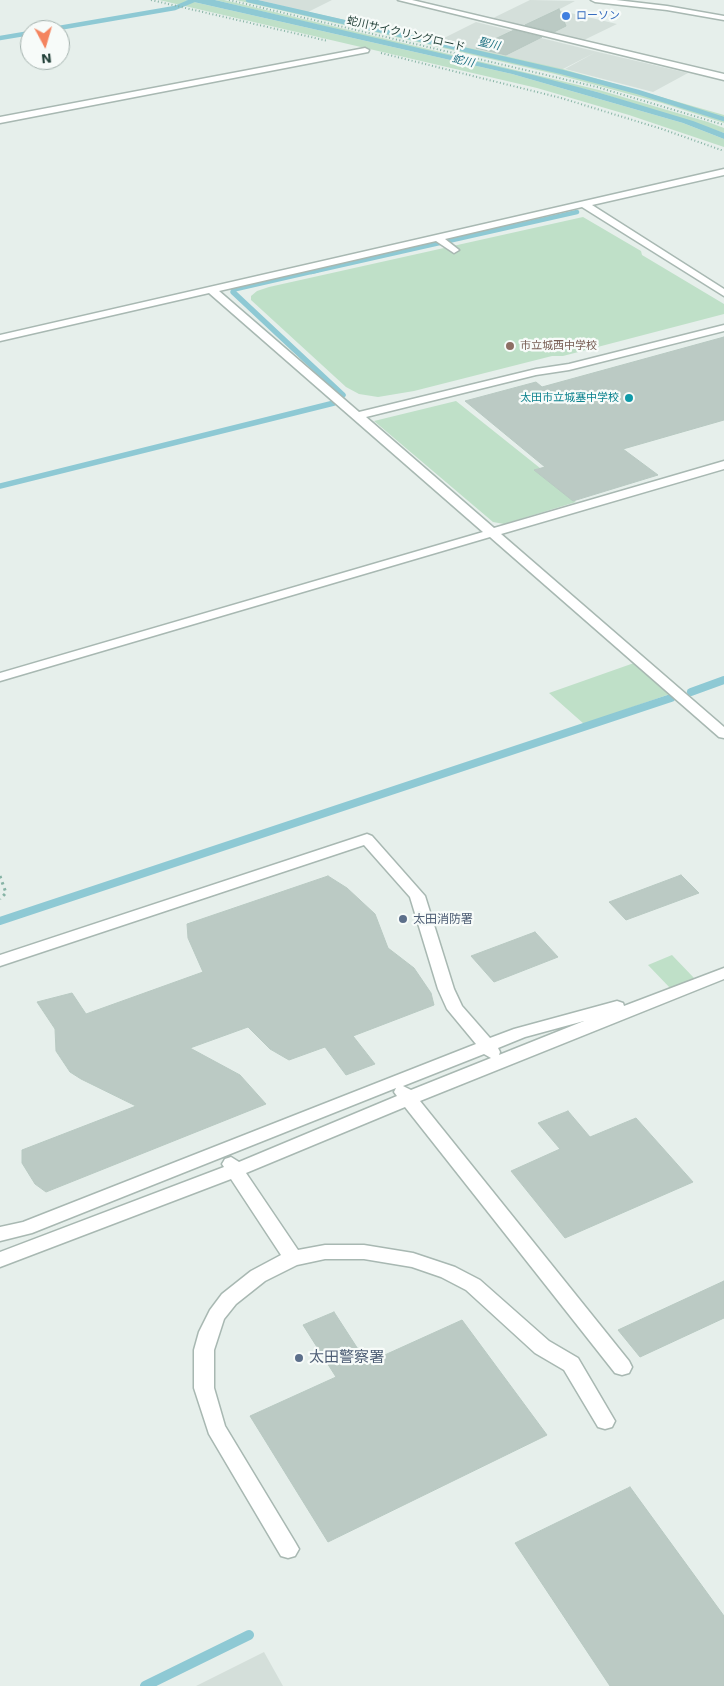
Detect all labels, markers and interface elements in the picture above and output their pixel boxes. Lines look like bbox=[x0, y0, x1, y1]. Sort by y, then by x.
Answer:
place label: ローソン bbox=[576, 9, 620, 23]
marker: ローソン bbox=[560, 10, 572, 22]
street label: 蛇川サイクリングロード bbox=[346, 14, 466, 54]
north arrow bbox=[20, 20, 70, 70]
water label: 聖川 bbox=[477, 35, 501, 53]
text: N bbox=[40, 50, 52, 67]
water label: 蛇川 bbox=[451, 52, 475, 70]
place label: 市立城西中学校 bbox=[520, 339, 597, 353]
marker: 市立城西中学校 bbox=[504, 340, 516, 352]
place label: 太田市立城塞中学校 bbox=[520, 391, 619, 405]
marker: 太田市立城塞中学校 bbox=[623, 392, 635, 404]
place label: 太田消防署 bbox=[413, 912, 473, 926]
marker: 太田消防署 bbox=[397, 913, 409, 925]
place label: 太田警察署 bbox=[309, 1349, 384, 1367]
marker: 太田警察署 bbox=[293, 1352, 305, 1364]

